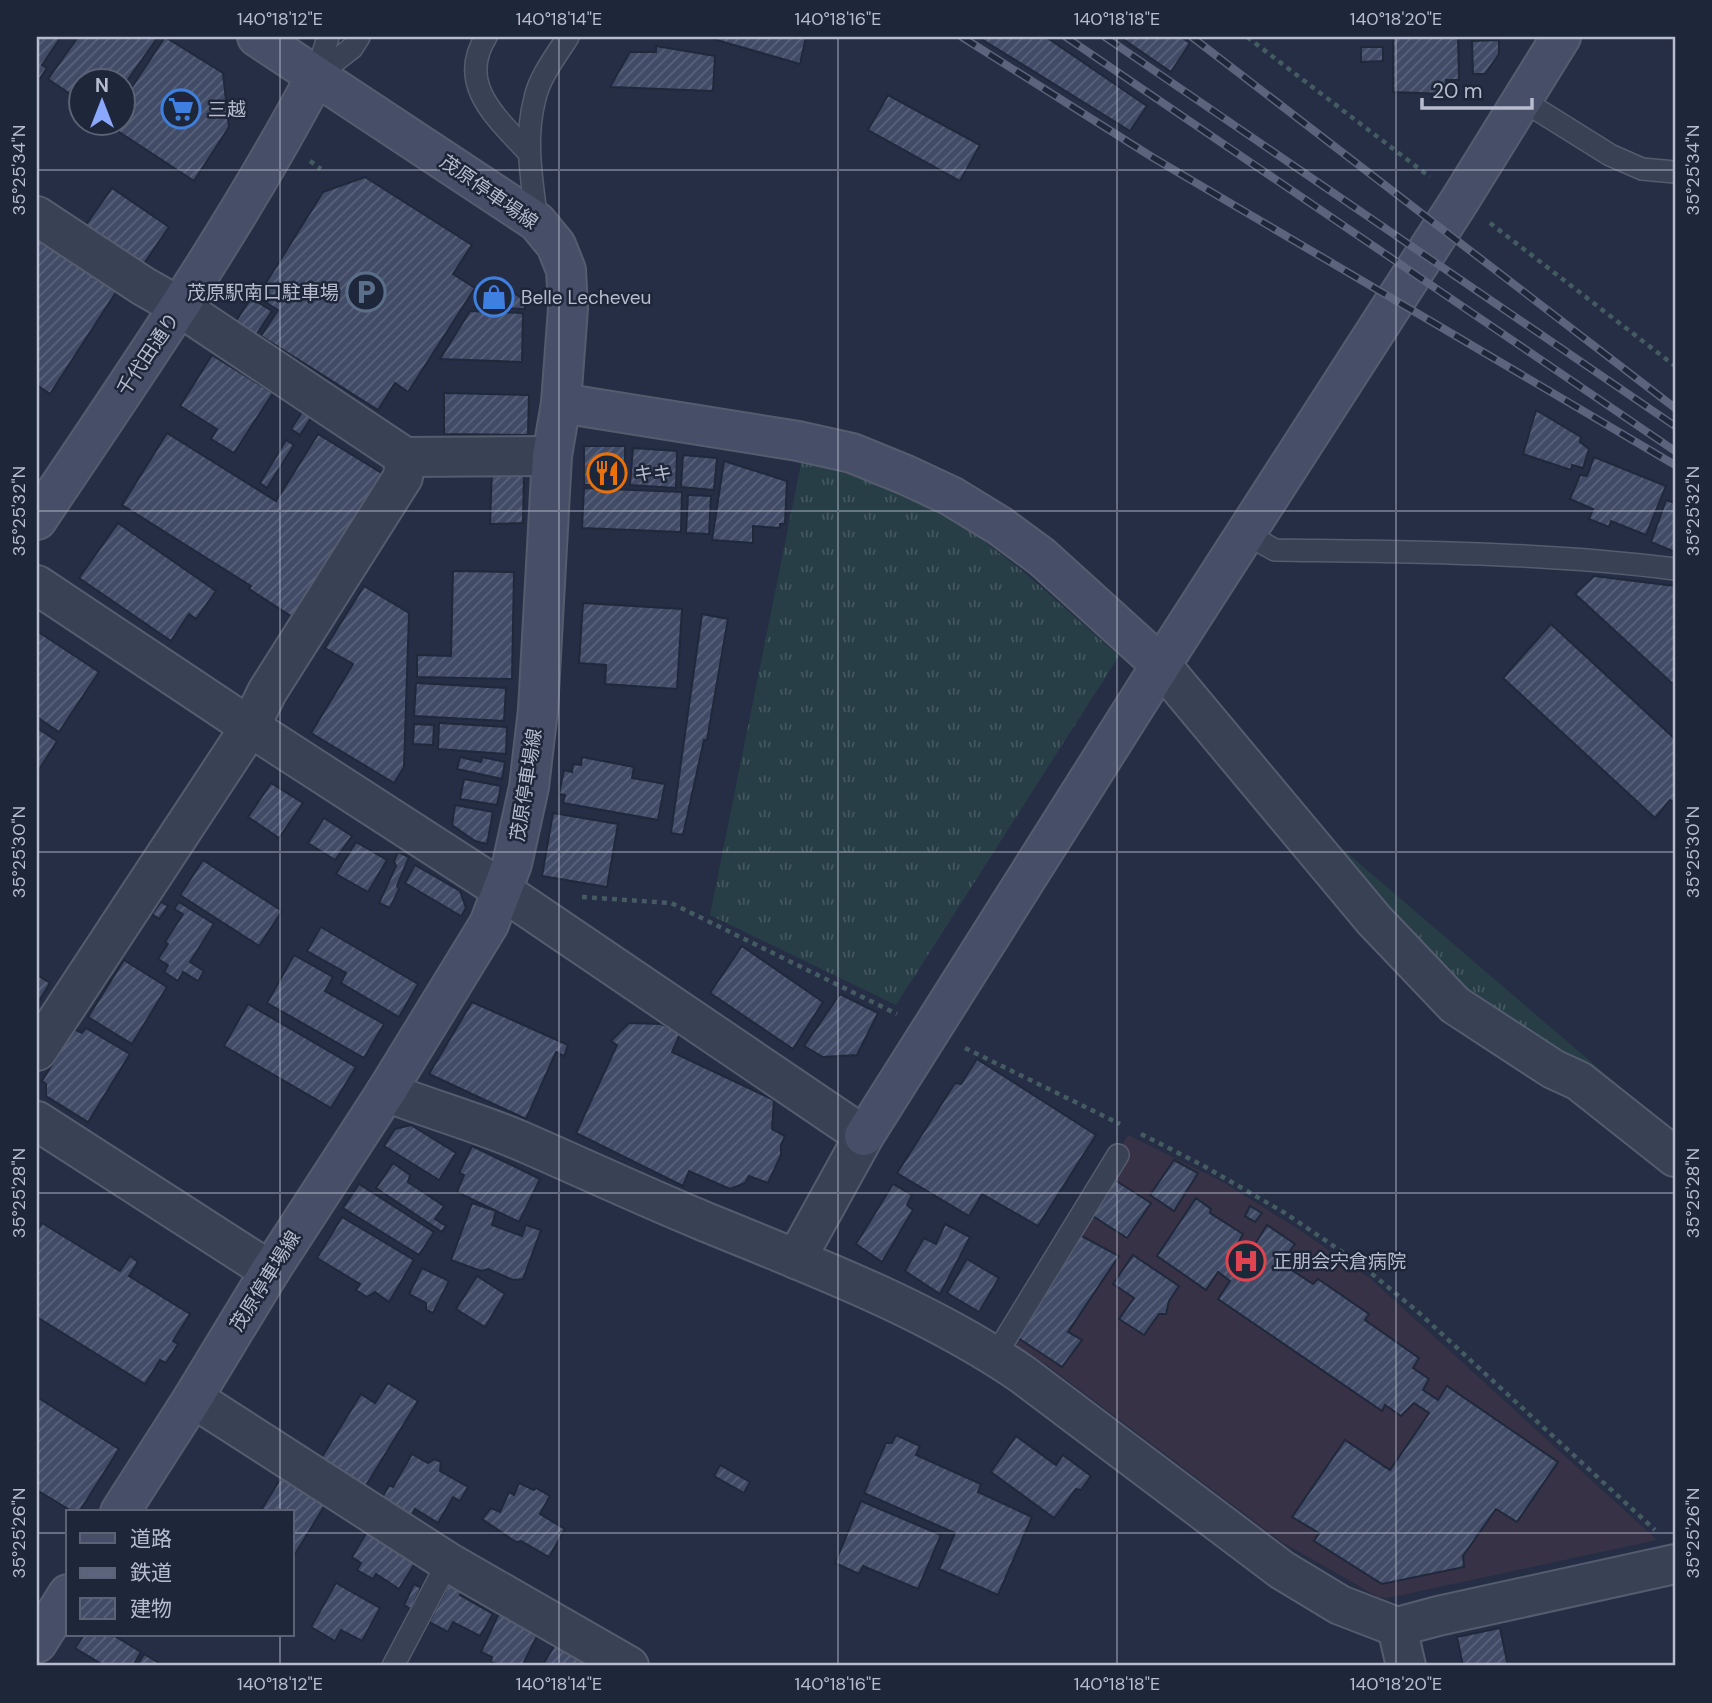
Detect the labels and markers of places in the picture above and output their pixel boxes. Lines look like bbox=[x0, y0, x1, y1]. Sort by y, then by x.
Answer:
supermarket icon: 三越 bbox=[160, 88, 202, 130]
place label: 三越 bbox=[208, 97, 246, 122]
parking icon: 茂原駅南口駐車場 bbox=[345, 271, 387, 313]
shop icon: Belle Lecheveu bbox=[473, 276, 515, 318]
place label: 茂原駅南口駐車場 bbox=[187, 280, 339, 305]
place label: Belle Lecheveu bbox=[521, 285, 651, 310]
restaurant icon: キキ bbox=[586, 452, 628, 494]
place label: キキ bbox=[634, 461, 672, 486]
hospital icon: 正朋会宍倉病院 bbox=[1225, 1240, 1267, 1282]
place label: 正朋会宍倉病院 bbox=[1273, 1249, 1406, 1274]

